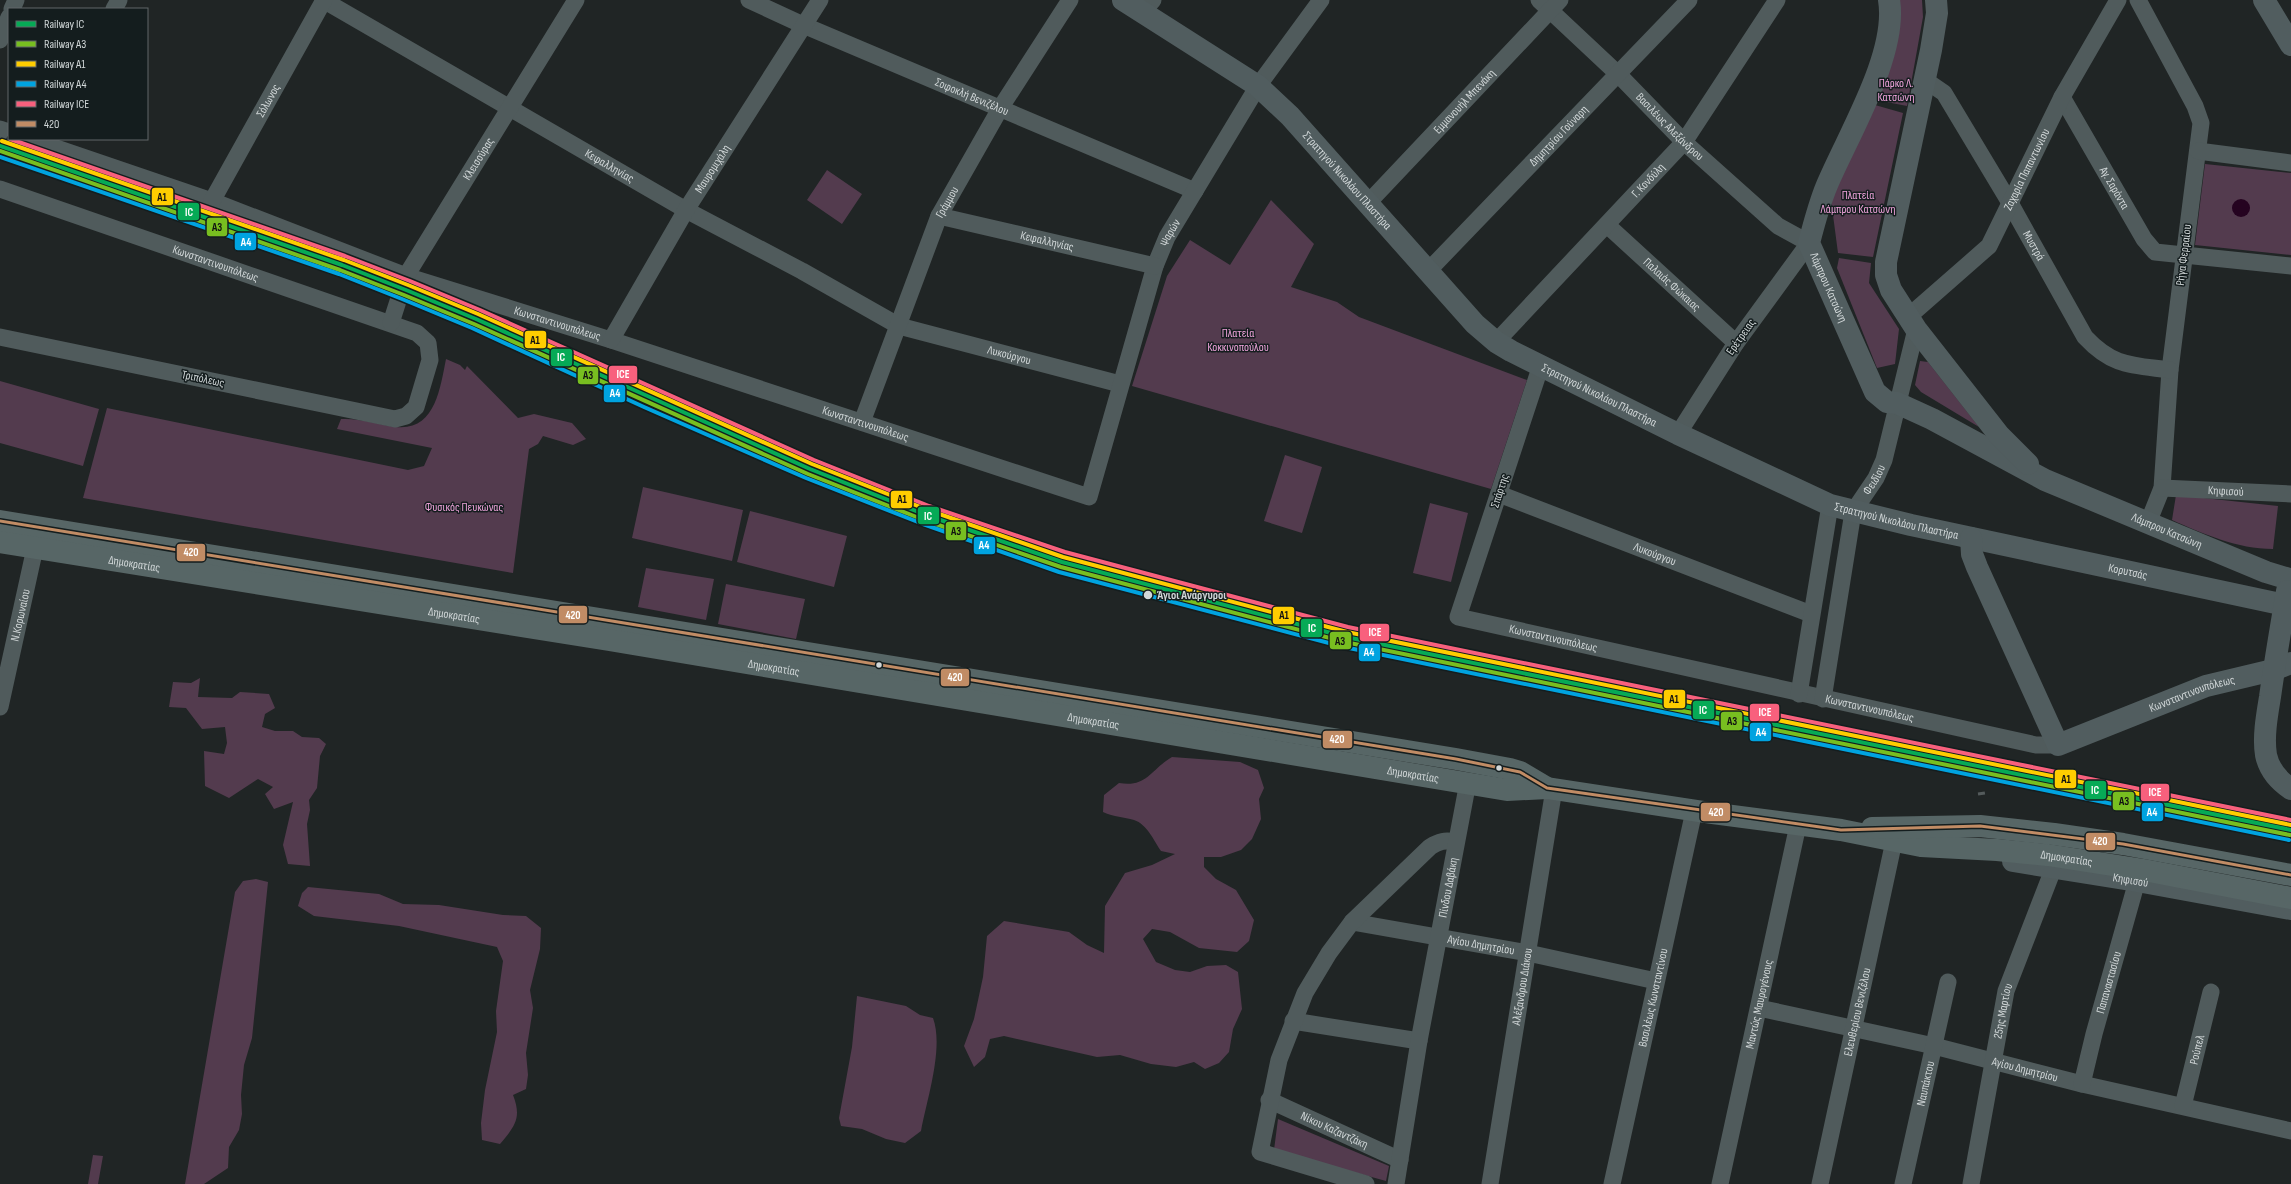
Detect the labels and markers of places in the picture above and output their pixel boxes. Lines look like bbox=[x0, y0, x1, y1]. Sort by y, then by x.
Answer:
place label: Άγιοι Ανάργυροι bbox=[1157, 588, 1227, 603]
marker: Άγιοι Ανάργυροι bbox=[1142, 589, 1154, 601]
unlabelled marker bbox=[874, 660, 884, 670]
unlabelled marker bbox=[1494, 763, 1504, 773]

